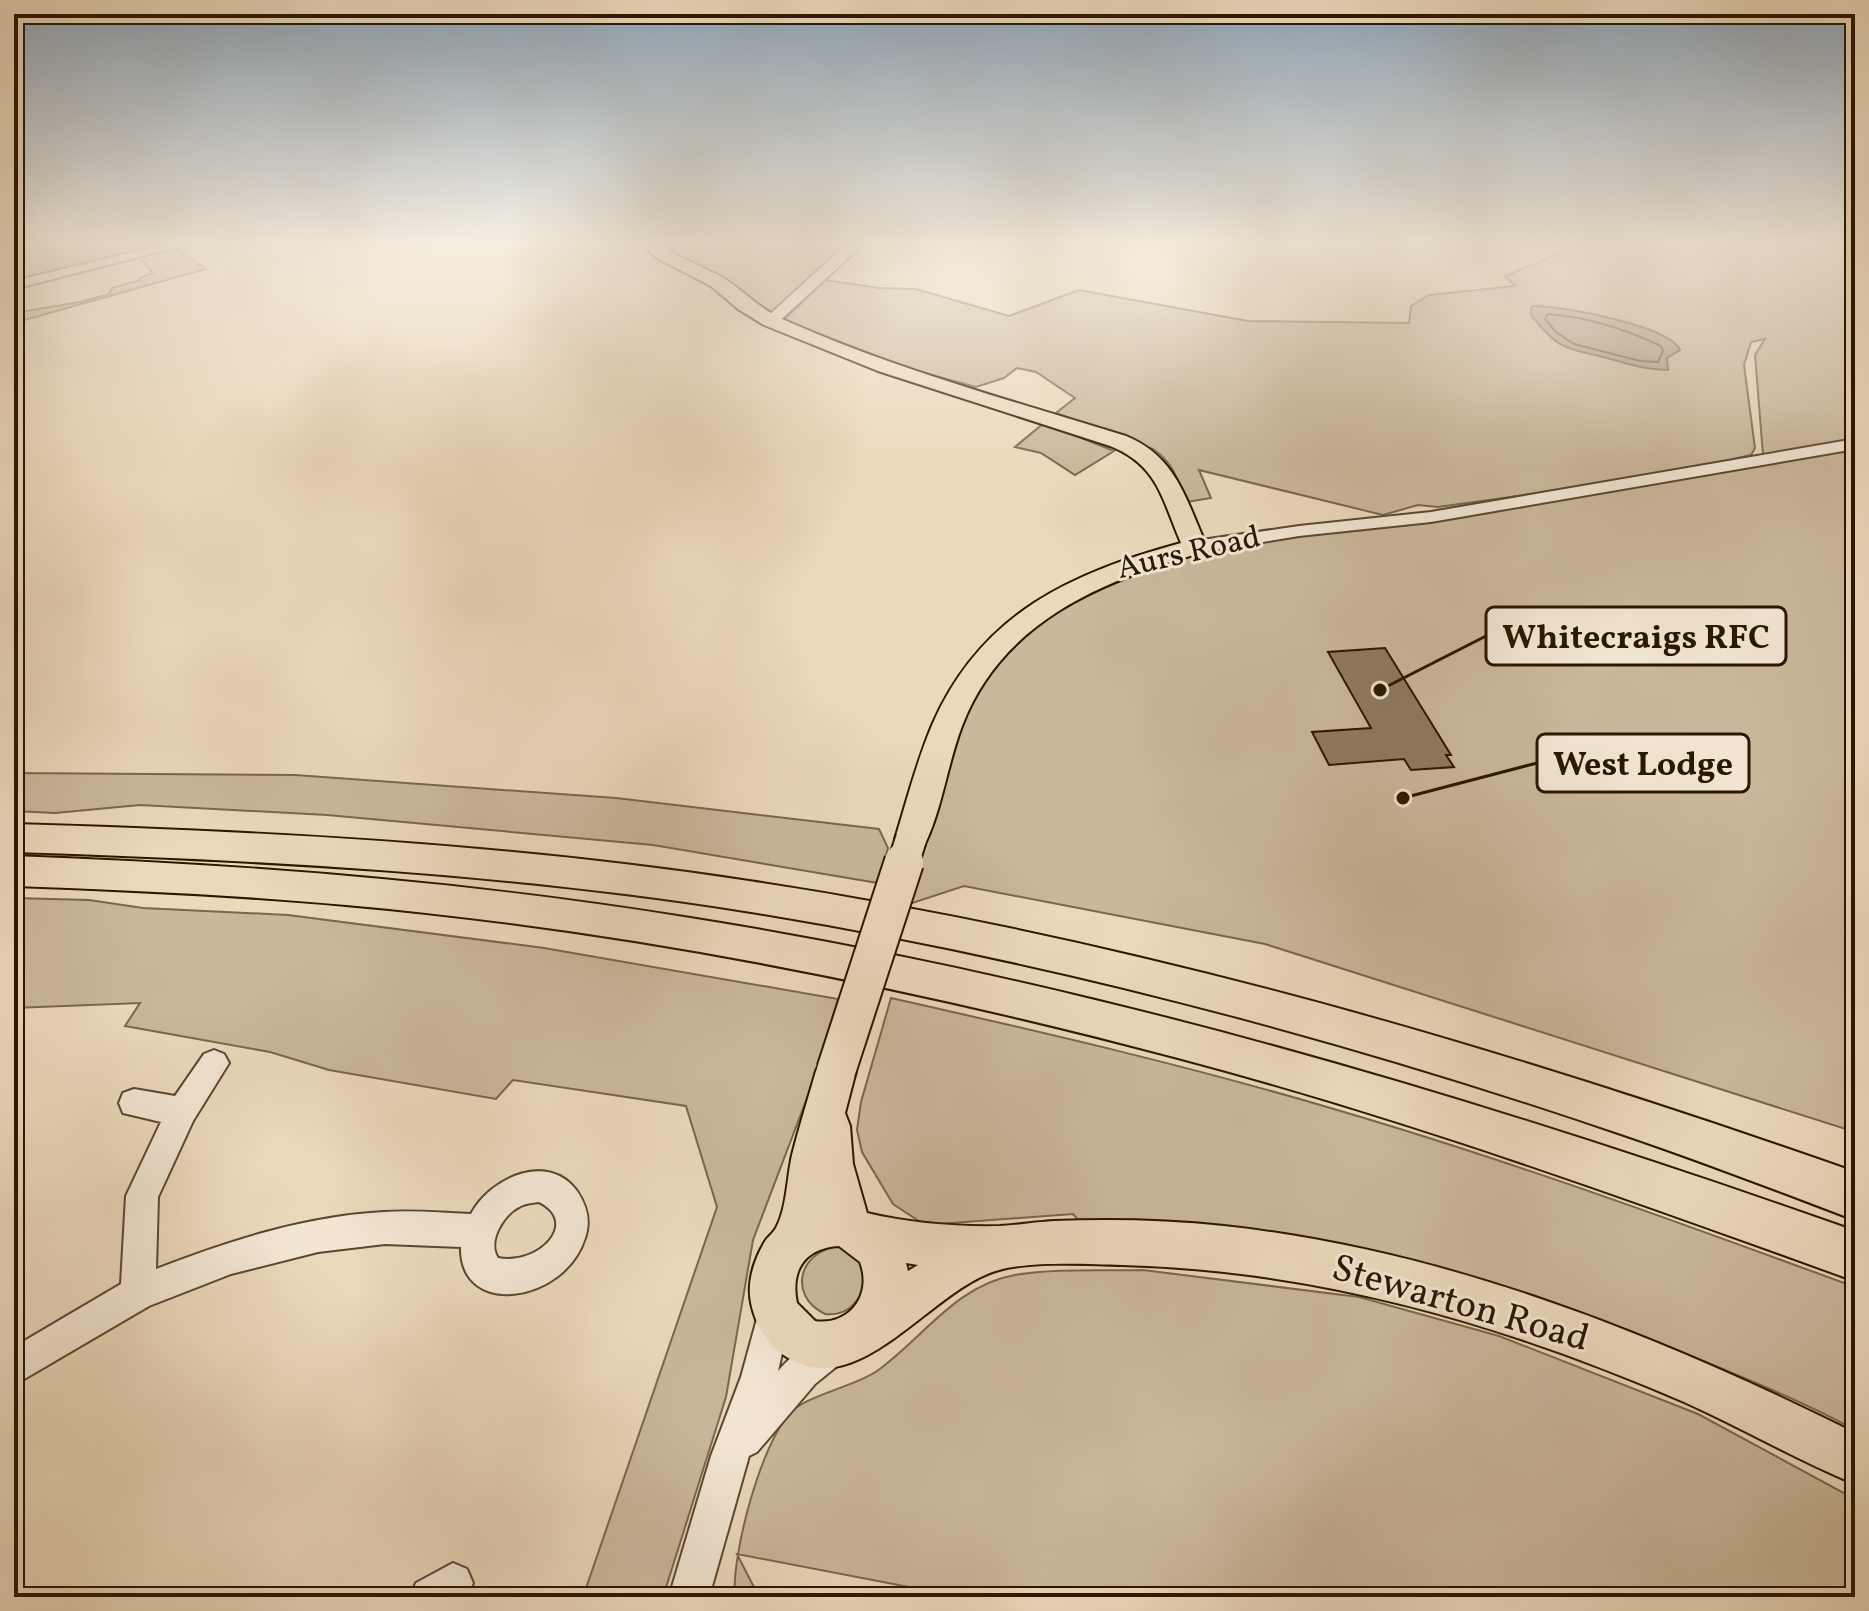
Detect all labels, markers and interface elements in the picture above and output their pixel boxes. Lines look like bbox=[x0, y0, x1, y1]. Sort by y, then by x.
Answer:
street label: Aurs Road bbox=[1113, 516, 1265, 592]
callout: Whitecraigs RFC bbox=[1486, 607, 1786, 665]
text: Whitecraigs RFC bbox=[1502, 616, 1770, 663]
callout: West Lodge bbox=[1537, 734, 1749, 792]
text: West Lodge bbox=[1553, 743, 1733, 790]
street label: Stewarton Road bbox=[1325, 1243, 1595, 1367]

